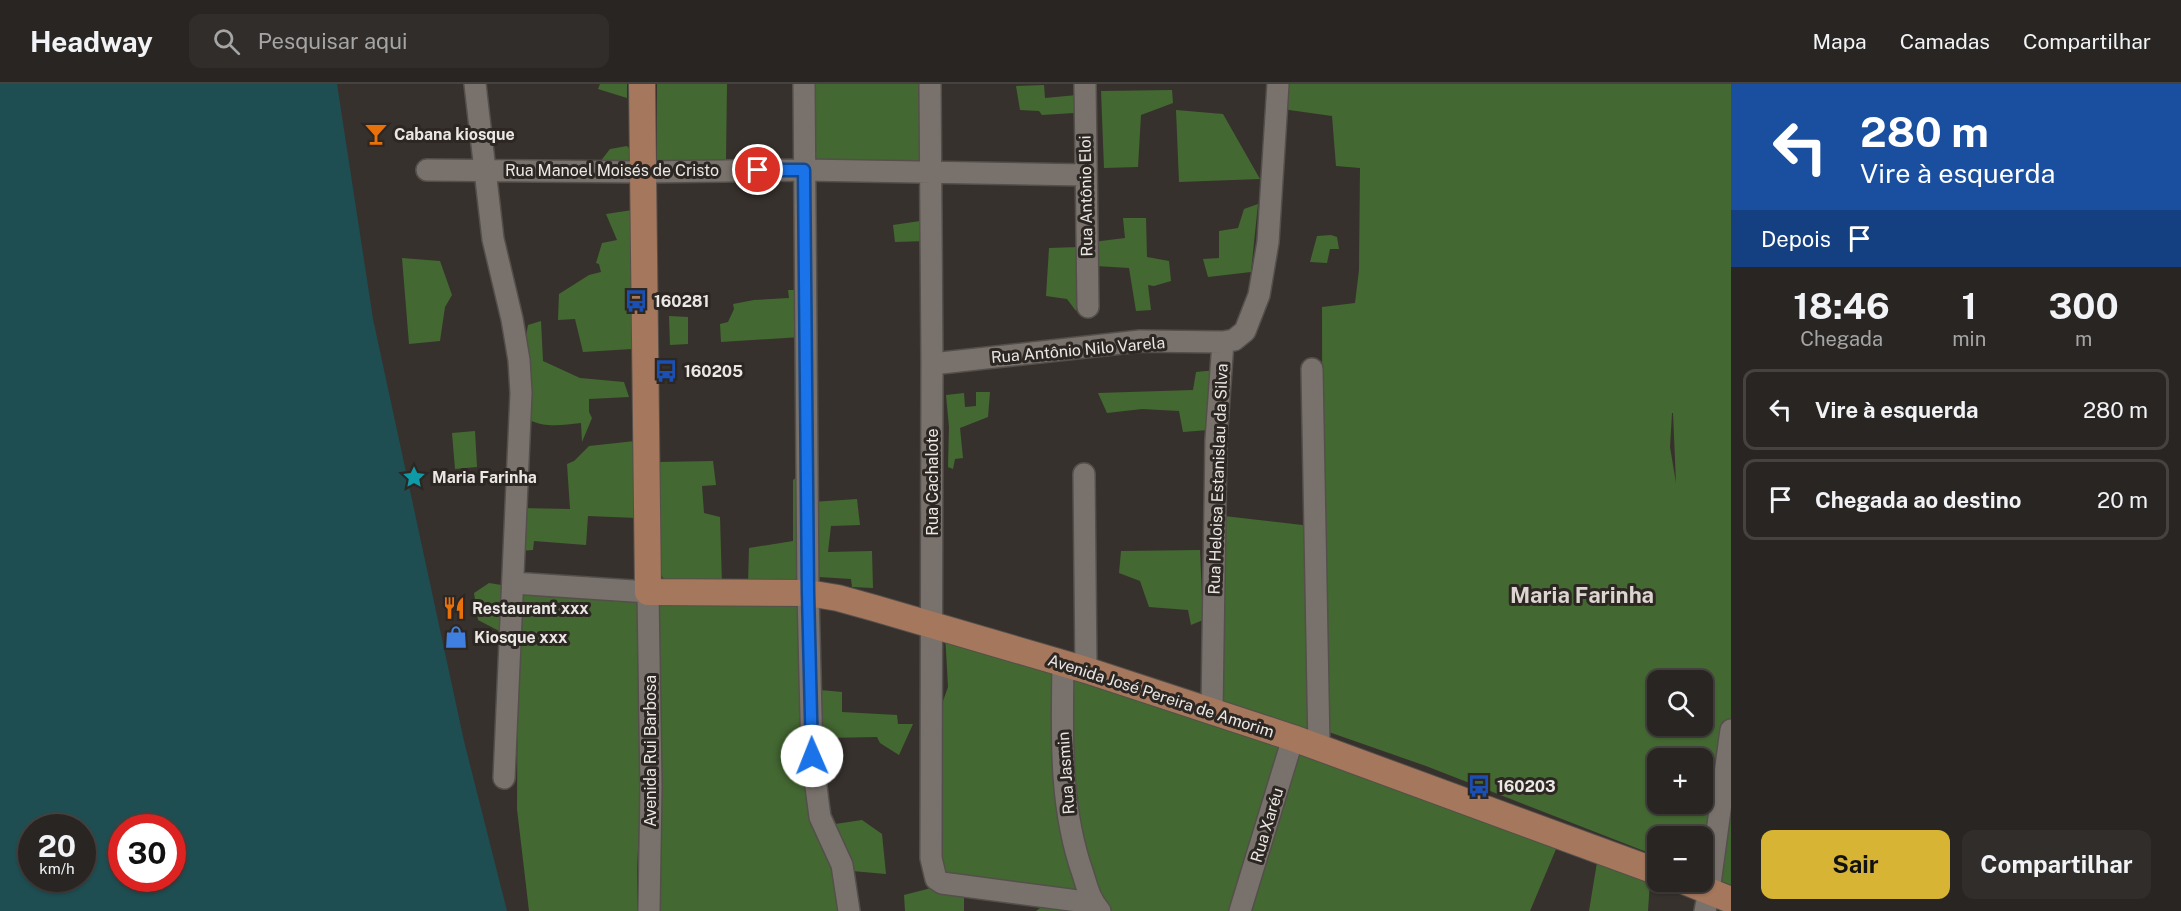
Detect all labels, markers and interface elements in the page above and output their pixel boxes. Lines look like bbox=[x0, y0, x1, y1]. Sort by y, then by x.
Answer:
search box bbox=[189, 14, 609, 68]
text: Headway bbox=[30, 25, 153, 58]
icon: search bbox=[210, 25, 243, 58]
text: Pesquisar aqui bbox=[258, 28, 408, 54]
text: Mapa bbox=[1813, 29, 1867, 54]
text: Camadas bbox=[1900, 29, 1990, 54]
text: Compartilhar bbox=[2023, 29, 2151, 54]
text: 280 m bbox=[1860, 107, 1989, 156]
icon: left bbox=[1761, 108, 1839, 186]
bar icon: Cabana kiosque bbox=[363, 121, 389, 147]
place label: Cabana kiosque bbox=[394, 125, 515, 144]
street label: Rua Antônio Eloi bbox=[1075, 135, 1097, 257]
pin bbox=[732, 144, 783, 195]
icon: arrive bbox=[741, 153, 774, 186]
text: Vire à esquerda bbox=[1860, 157, 2055, 189]
street label: Rua Manoel Moisés de Cristo bbox=[505, 161, 719, 180]
icon: arrive bbox=[1843, 222, 1876, 255]
text: Depois bbox=[1761, 226, 1831, 252]
text: 18:46 bbox=[1793, 285, 1890, 327]
text: 1 bbox=[1962, 285, 1977, 327]
text: 300 bbox=[2049, 285, 2119, 327]
bus stop icon: 160281 bbox=[623, 288, 649, 314]
place label: 160281 bbox=[654, 292, 709, 311]
text: Chegada bbox=[1800, 327, 1883, 351]
text: min bbox=[1952, 327, 1986, 351]
text: m bbox=[2075, 327, 2092, 351]
street label: Rua Antônio Nilo Varela bbox=[990, 333, 1166, 367]
bus stop icon: 160205 bbox=[653, 358, 679, 384]
place label: 160205 bbox=[684, 362, 743, 381]
street label: Rua Heloisa Estanislau da Silva bbox=[1204, 363, 1232, 595]
icon: left bbox=[1764, 393, 1797, 426]
text: Vire à esquerda bbox=[1815, 397, 1979, 423]
text: 280 m bbox=[2083, 397, 2148, 423]
street label: Rua Cachalote bbox=[923, 428, 942, 536]
place icon: Maria Farinha bbox=[401, 464, 427, 490]
place label: Maria Farinha bbox=[432, 468, 537, 487]
icon: arrive bbox=[1764, 483, 1797, 516]
text: Chegada ao destino bbox=[1815, 487, 2021, 513]
text: 20 m bbox=[2097, 487, 2148, 513]
district label: Maria Farinha bbox=[1510, 582, 1654, 608]
restaurant icon: Restaurant xxx bbox=[441, 595, 467, 621]
place label: Restaurant xxx bbox=[472, 599, 589, 618]
shop icon: Kiosque xxx bbox=[443, 624, 469, 650]
place label: Kiosque xxx bbox=[474, 628, 568, 647]
street label: Avenida José Pereira de Amorim bbox=[1046, 650, 1276, 742]
map controls bbox=[1647, 670, 1713, 892]
button: search bbox=[1647, 670, 1713, 736]
street label: Avenida Rui Barbosa bbox=[641, 675, 660, 827]
position arrow bbox=[780, 724, 844, 788]
street label: Rua Jasmin bbox=[1054, 731, 1078, 815]
button: + bbox=[1647, 748, 1713, 814]
bus stop icon: 160203 bbox=[1466, 773, 1492, 799]
place label: 160203 bbox=[1497, 777, 1556, 796]
street label: Rua Xaréu bbox=[1247, 785, 1287, 865]
speed limit sign: 30 bbox=[108, 814, 186, 892]
button: − bbox=[1647, 826, 1713, 892]
text: 20 bbox=[38, 828, 76, 864]
button: Sair bbox=[1761, 830, 1950, 899]
button: Compartilhar bbox=[1962, 830, 2151, 899]
text: km/h bbox=[39, 860, 75, 877]

